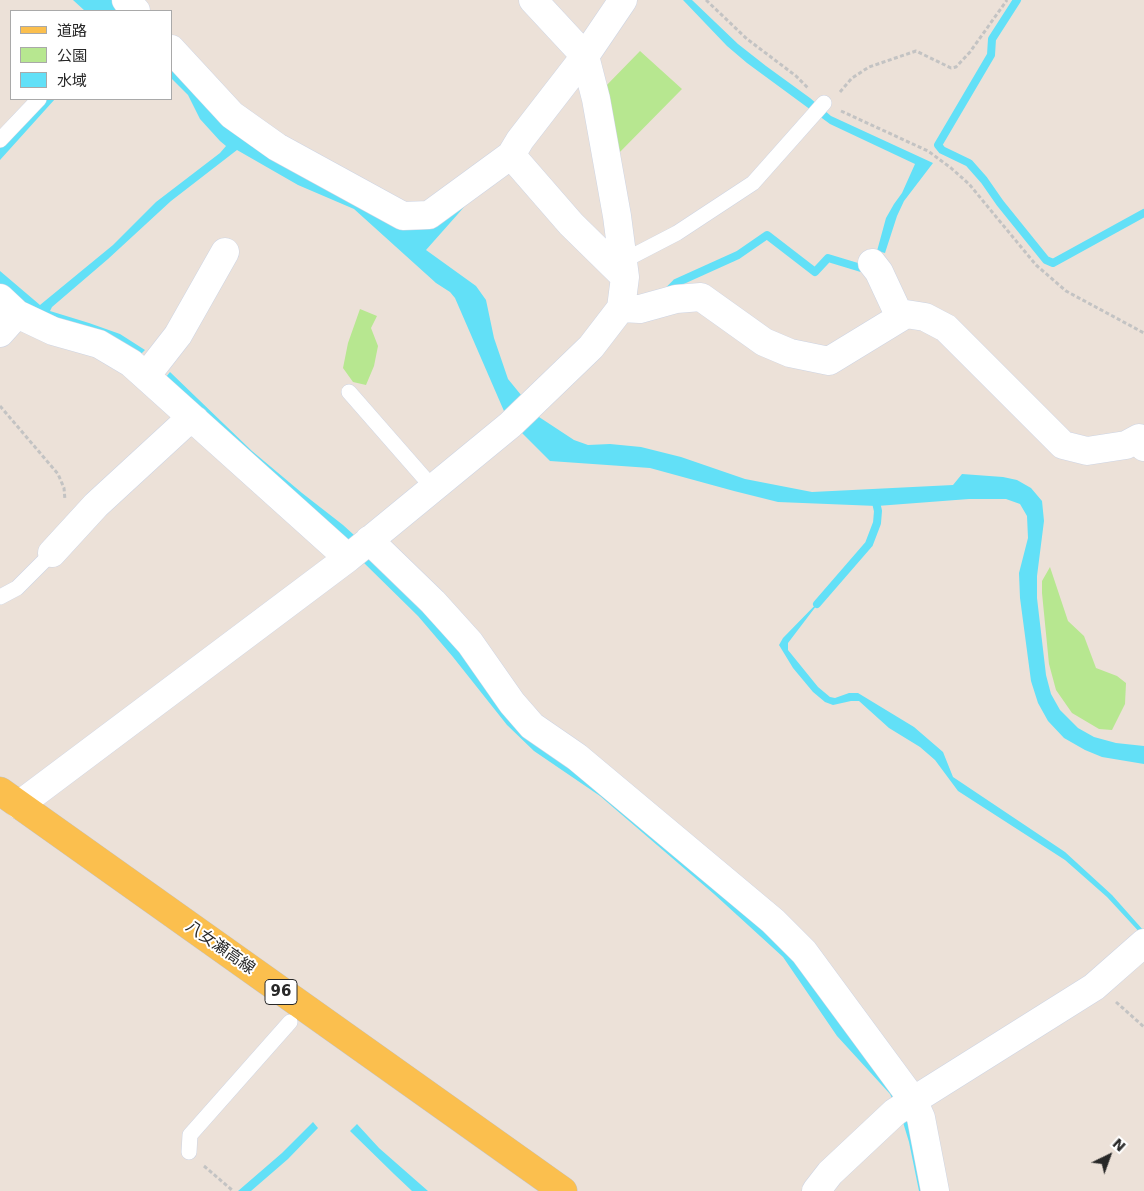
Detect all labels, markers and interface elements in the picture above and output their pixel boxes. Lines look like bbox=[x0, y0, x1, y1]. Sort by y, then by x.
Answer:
legend bbox=[10, 10, 172, 100]
text: 道路 bbox=[57, 22, 87, 40]
text: 公園 bbox=[57, 47, 87, 65]
text: 水域 bbox=[57, 72, 87, 90]
street label: 八女瀬高線 bbox=[182, 917, 258, 979]
road number: 96 bbox=[265, 980, 297, 1004]
north arrow bbox=[1084, 1131, 1134, 1181]
text: N bbox=[1109, 1135, 1129, 1155]

